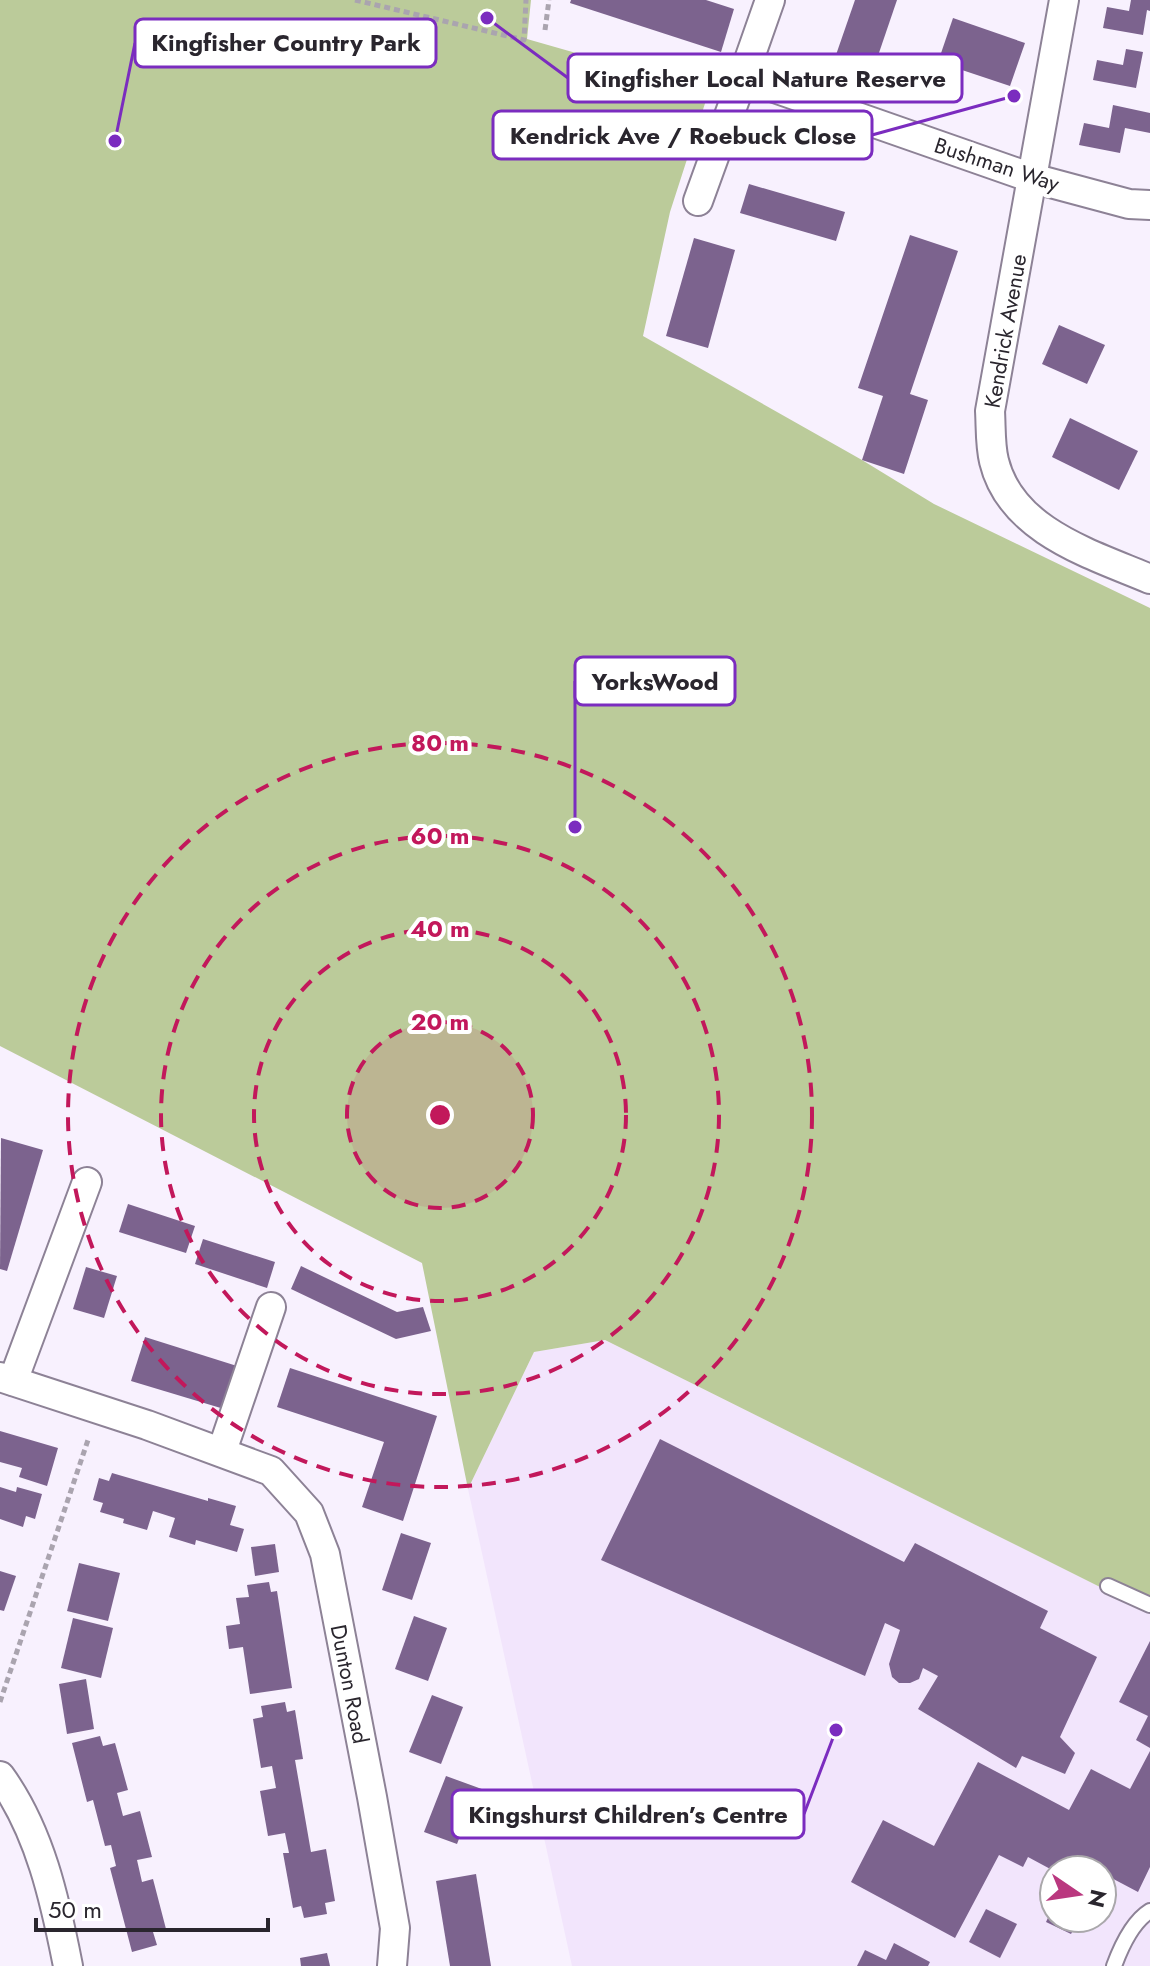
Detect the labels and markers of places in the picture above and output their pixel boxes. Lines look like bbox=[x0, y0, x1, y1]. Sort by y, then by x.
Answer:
callout: Kingfisher Country Park bbox=[135, 19, 436, 67]
callout: Kingfisher Local Nature Reserve bbox=[568, 54, 962, 102]
callout: Kendrick Ave / Roebuck Close bbox=[493, 111, 872, 159]
callout: YorksWood bbox=[575, 657, 735, 705]
centre of rings bbox=[426, 1101, 454, 1129]
callout: Kingshurst Children’s Centre bbox=[452, 1790, 804, 1838]

